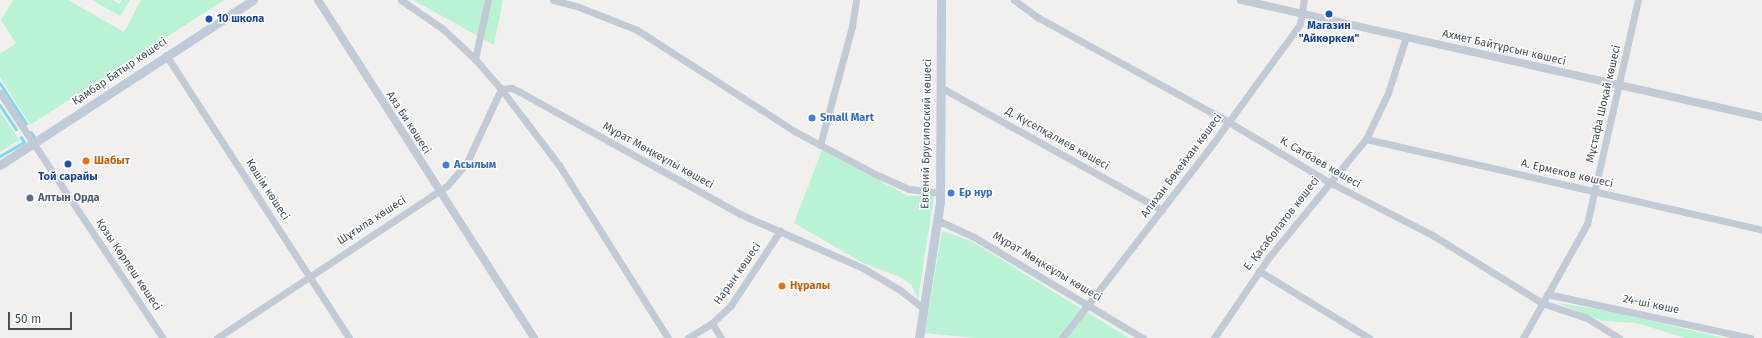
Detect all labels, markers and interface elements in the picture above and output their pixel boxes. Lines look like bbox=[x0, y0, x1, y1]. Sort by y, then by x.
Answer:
marker: Магазин "Айкөркем" bbox=[1324, 9, 1334, 19]
place label: 10 школа bbox=[217, 12, 264, 26]
marker: 10 школа bbox=[204, 14, 214, 24]
place label: Магазин "Айкөркем" bbox=[1299, 20, 1359, 46]
street label: Ахмет Байтұрсын көшесі bbox=[1441, 27, 1567, 69]
street label: Қамбар Батыр көшесі bbox=[70, 35, 170, 109]
street label: Мұстафа Шоқай көшесі bbox=[1584, 44, 1624, 164]
street label: Евгений Брусилоский көшесі bbox=[919, 59, 935, 209]
street label: Аяз Би көшесі bbox=[383, 89, 433, 157]
street label: Д. Күсепқалиев көшесі bbox=[1003, 105, 1111, 173]
place label: Small Mart bbox=[820, 111, 874, 125]
street label: Алихан Бөкейхан көшесі bbox=[1139, 111, 1225, 221]
marker: Small Mart bbox=[807, 113, 817, 123]
street label: Мұрат Мөңкеұлы көшесі bbox=[600, 120, 716, 192]
street label: К. Сатбаев көшесі bbox=[1277, 134, 1363, 192]
place label: Шабыт bbox=[94, 154, 130, 168]
marker: Шабыт bbox=[81, 156, 91, 166]
street label: Көшім көшесі bbox=[242, 157, 292, 223]
street label: А. Ермеков көшесі bbox=[1520, 157, 1614, 191]
place label: Асылым bbox=[454, 158, 496, 172]
marker: Той сарайы bbox=[63, 159, 73, 169]
marker: Асылым bbox=[441, 160, 451, 170]
place label: Той сарайы bbox=[38, 170, 98, 184]
street label: Е. Қасаболатов көшесі bbox=[1241, 175, 1323, 273]
place label: Ер нур bbox=[959, 186, 993, 200]
marker: Ер нур bbox=[946, 188, 956, 198]
place label: Алтын Орда bbox=[38, 191, 100, 205]
marker: Алтын Орда bbox=[25, 193, 35, 203]
street label: Шұғыла көшесі bbox=[335, 194, 409, 248]
street label: Қозы Көрпеш көшесі bbox=[92, 217, 164, 313]
street label: Мұрат Мөңкеұлы көшесі bbox=[990, 229, 1104, 305]
street label: Нарын көшесі bbox=[712, 240, 764, 308]
place label: Нұралы bbox=[790, 279, 830, 293]
marker: Нұралы bbox=[777, 281, 787, 291]
street label: 24-ші көше bbox=[1622, 293, 1680, 317]
scale bar bbox=[10, 304, 74, 330]
text: 50 m bbox=[15, 312, 41, 326]

